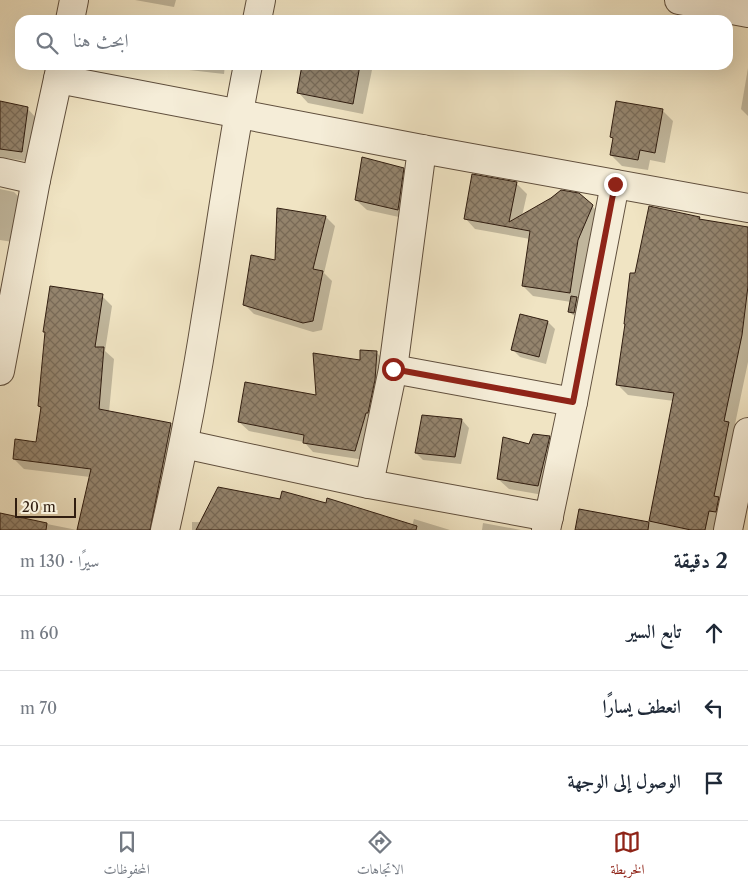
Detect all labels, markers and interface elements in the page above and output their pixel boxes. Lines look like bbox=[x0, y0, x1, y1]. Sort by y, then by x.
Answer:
search box bbox=[15, 15, 733, 70]
icon: search bbox=[33, 29, 61, 57]
text: ابحث هنا bbox=[73, 29, 129, 52]
route end bbox=[604, 173, 627, 196]
route start bbox=[382, 358, 405, 381]
scale bar bbox=[15, 495, 76, 518]
text: 20 m bbox=[22, 498, 56, 516]
text: 2 دقيقة bbox=[674, 548, 728, 573]
text: سيرًا · 130 m bbox=[20, 551, 99, 571]
icon: ahead bbox=[700, 619, 728, 647]
text: تابع السير bbox=[627, 620, 681, 643]
text: 60 m bbox=[20, 623, 59, 643]
icon: left bbox=[700, 694, 728, 722]
text: انعطف يسارًا bbox=[602, 695, 681, 718]
text: 70 m bbox=[20, 698, 57, 718]
icon: arrive bbox=[700, 769, 728, 797]
text: الوصول إلى الوجهة bbox=[567, 770, 681, 793]
tab: المحفوظات bbox=[104, 828, 150, 883]
tab: الاتجاهات bbox=[357, 828, 403, 883]
tab: الخريطة bbox=[610, 828, 645, 883]

